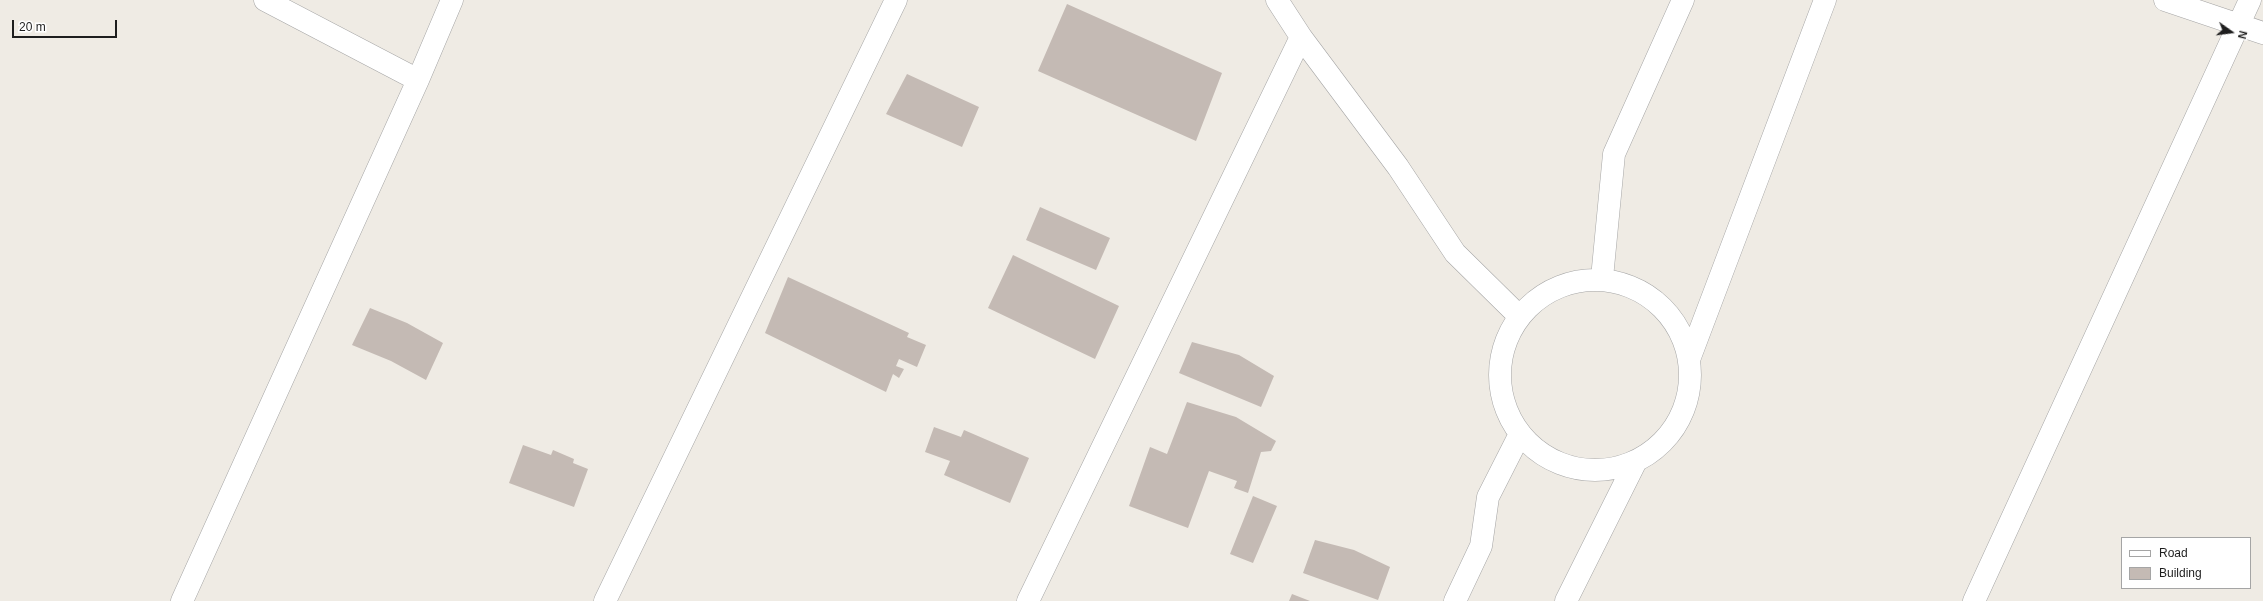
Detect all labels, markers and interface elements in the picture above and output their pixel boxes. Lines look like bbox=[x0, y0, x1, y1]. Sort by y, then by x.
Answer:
scale bar bbox=[14, 12, 119, 38]
north arrow bbox=[2211, 12, 2251, 52]
text: 20 m bbox=[19, 20, 46, 34]
text: N bbox=[2236, 30, 2249, 40]
legend bbox=[2121, 537, 2251, 589]
text: Road bbox=[2159, 546, 2188, 560]
text: Building bbox=[2159, 566, 2202, 580]

